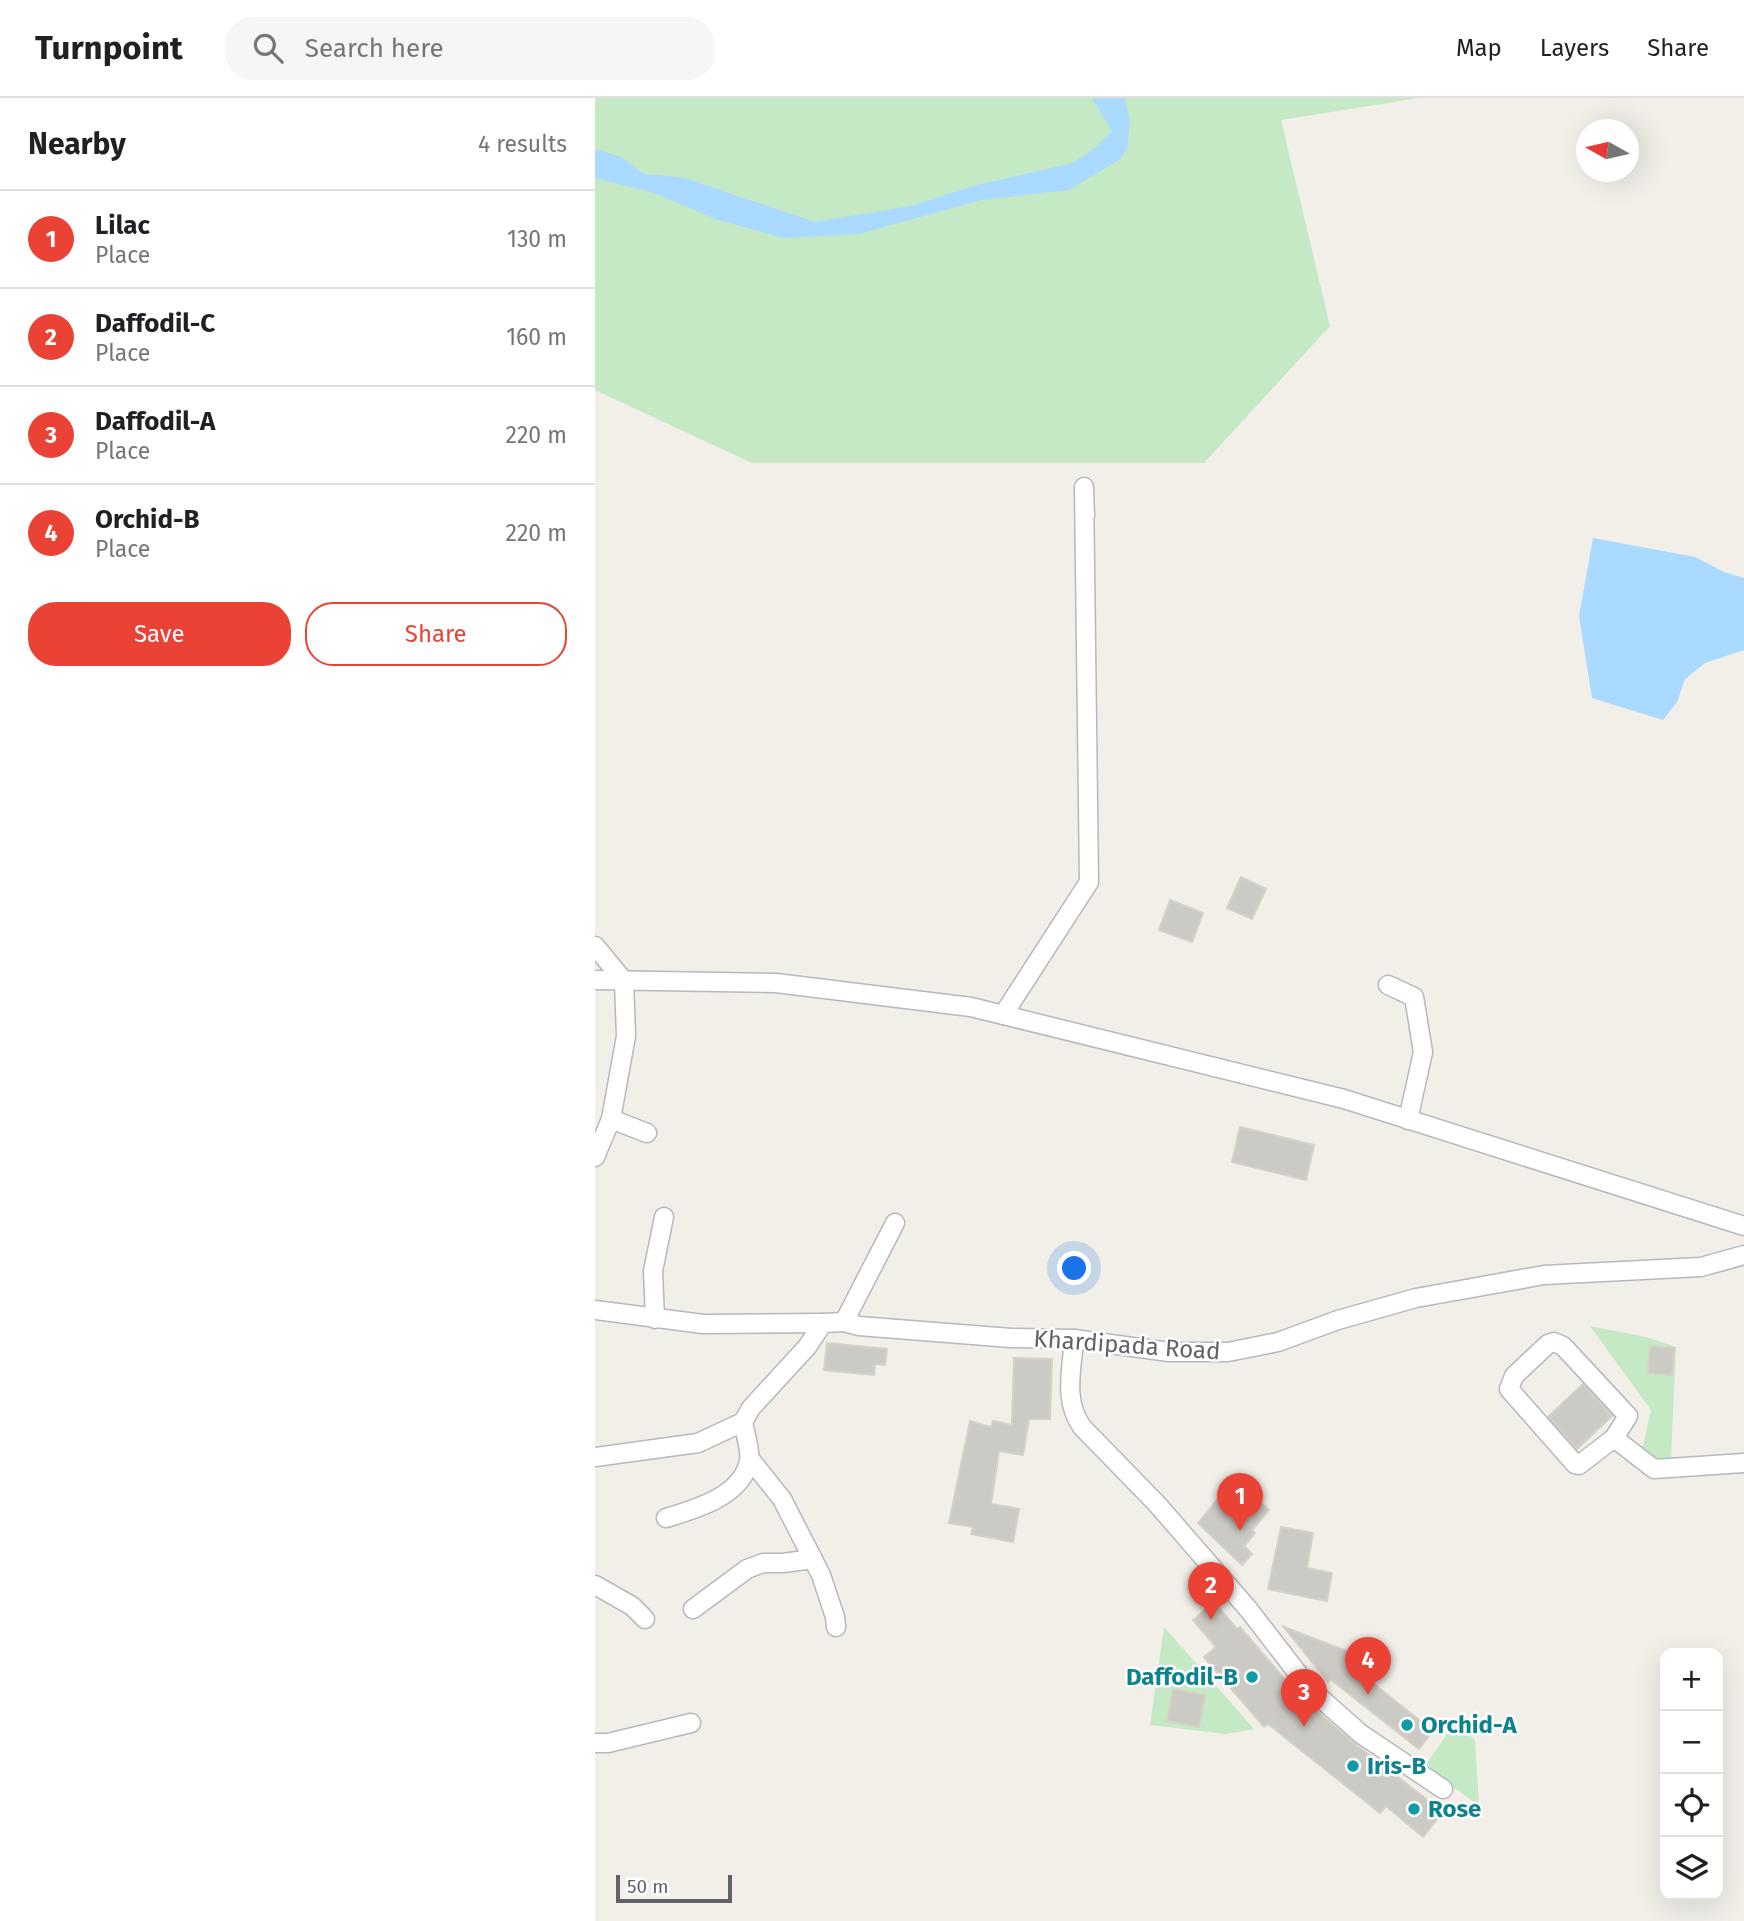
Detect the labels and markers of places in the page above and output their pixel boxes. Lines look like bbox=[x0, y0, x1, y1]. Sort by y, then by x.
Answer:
pin: 1 bbox=[1217, 1473, 1263, 1531]
pin: 2 bbox=[1188, 1562, 1234, 1620]
pin: 4 bbox=[1345, 1637, 1391, 1695]
place label: Daffodil-B bbox=[1126, 1663, 1238, 1691]
marker: Daffodil-B bbox=[1244, 1669, 1260, 1685]
pin: 3 bbox=[1281, 1669, 1327, 1727]
place label: Orchid-A bbox=[1421, 1711, 1518, 1739]
marker: Orchid-A bbox=[1399, 1717, 1415, 1733]
place label: Iris-B bbox=[1367, 1752, 1427, 1780]
marker: Iris-B bbox=[1345, 1758, 1361, 1774]
place label: Rose bbox=[1428, 1795, 1481, 1823]
marker: Rose bbox=[1406, 1801, 1422, 1817]

